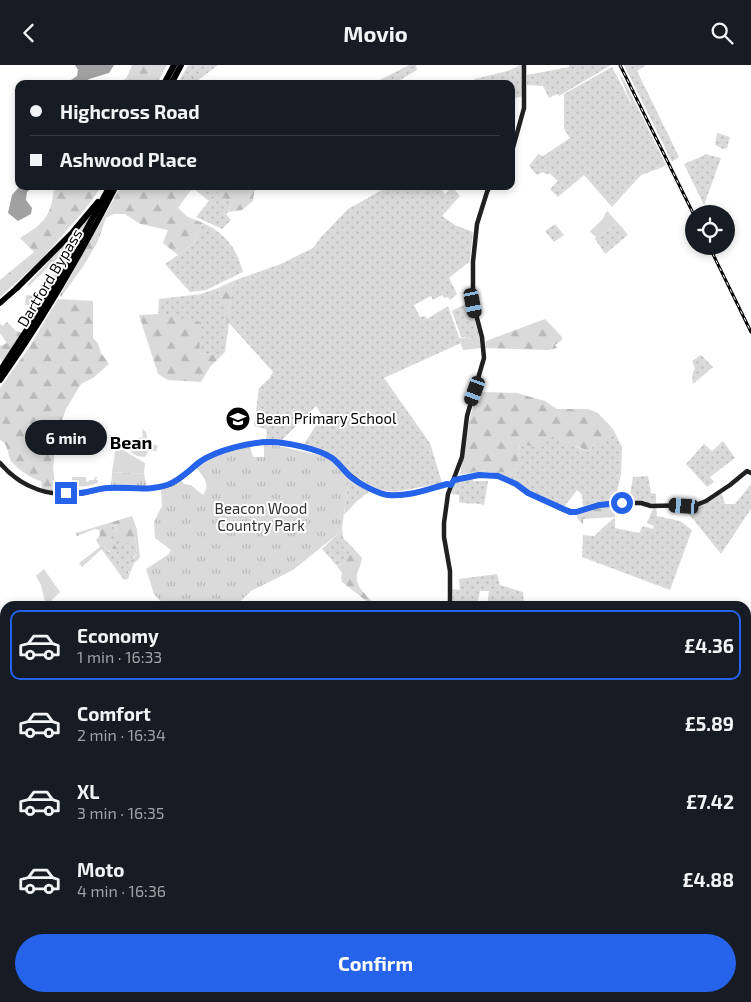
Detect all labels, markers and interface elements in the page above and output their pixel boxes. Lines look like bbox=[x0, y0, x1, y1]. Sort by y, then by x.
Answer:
icon: back bbox=[15, 19, 43, 47]
icon: search bbox=[708, 19, 736, 47]
text: Movio bbox=[343, 20, 408, 46]
text: Highcross Road bbox=[60, 100, 200, 123]
text: Ashwood Place bbox=[60, 148, 197, 171]
map controls bbox=[685, 205, 735, 255]
button: locate bbox=[685, 205, 735, 255]
street label: Dartford Bypass bbox=[13, 225, 86, 330]
car bbox=[462, 287, 483, 319]
car bbox=[462, 374, 487, 408]
school or university icon: Bean Primary School bbox=[225, 406, 251, 432]
place label: Bean Primary School bbox=[256, 409, 397, 427]
callout: 6 min bbox=[25, 421, 107, 455]
text: 6 min bbox=[45, 428, 87, 447]
district label: Bean bbox=[110, 431, 152, 453]
route end bbox=[55, 482, 77, 504]
route start bbox=[611, 492, 633, 514]
car bbox=[668, 497, 699, 515]
park label: Beacon Wood Country Park bbox=[215, 499, 307, 534]
icon: car bbox=[17, 623, 62, 668]
text: Economy bbox=[77, 624, 159, 647]
text: £4.36 bbox=[684, 634, 734, 657]
text: 1 min · 16:33 bbox=[77, 647, 162, 666]
icon: car bbox=[17, 701, 62, 746]
text: Comfort bbox=[77, 702, 151, 725]
text: £5.89 bbox=[685, 712, 734, 735]
text: 2 min · 16:34 bbox=[77, 725, 166, 744]
icon: car bbox=[17, 779, 62, 824]
text: XL bbox=[77, 780, 99, 803]
text: £7.42 bbox=[686, 790, 734, 813]
text: 3 min · 16:35 bbox=[77, 803, 164, 822]
icon: car bbox=[17, 857, 62, 902]
text: Moto bbox=[77, 858, 125, 881]
text: £4.88 bbox=[682, 868, 734, 891]
text: 4 min · 16:36 bbox=[77, 881, 166, 900]
button: Confirm bbox=[15, 934, 736, 992]

